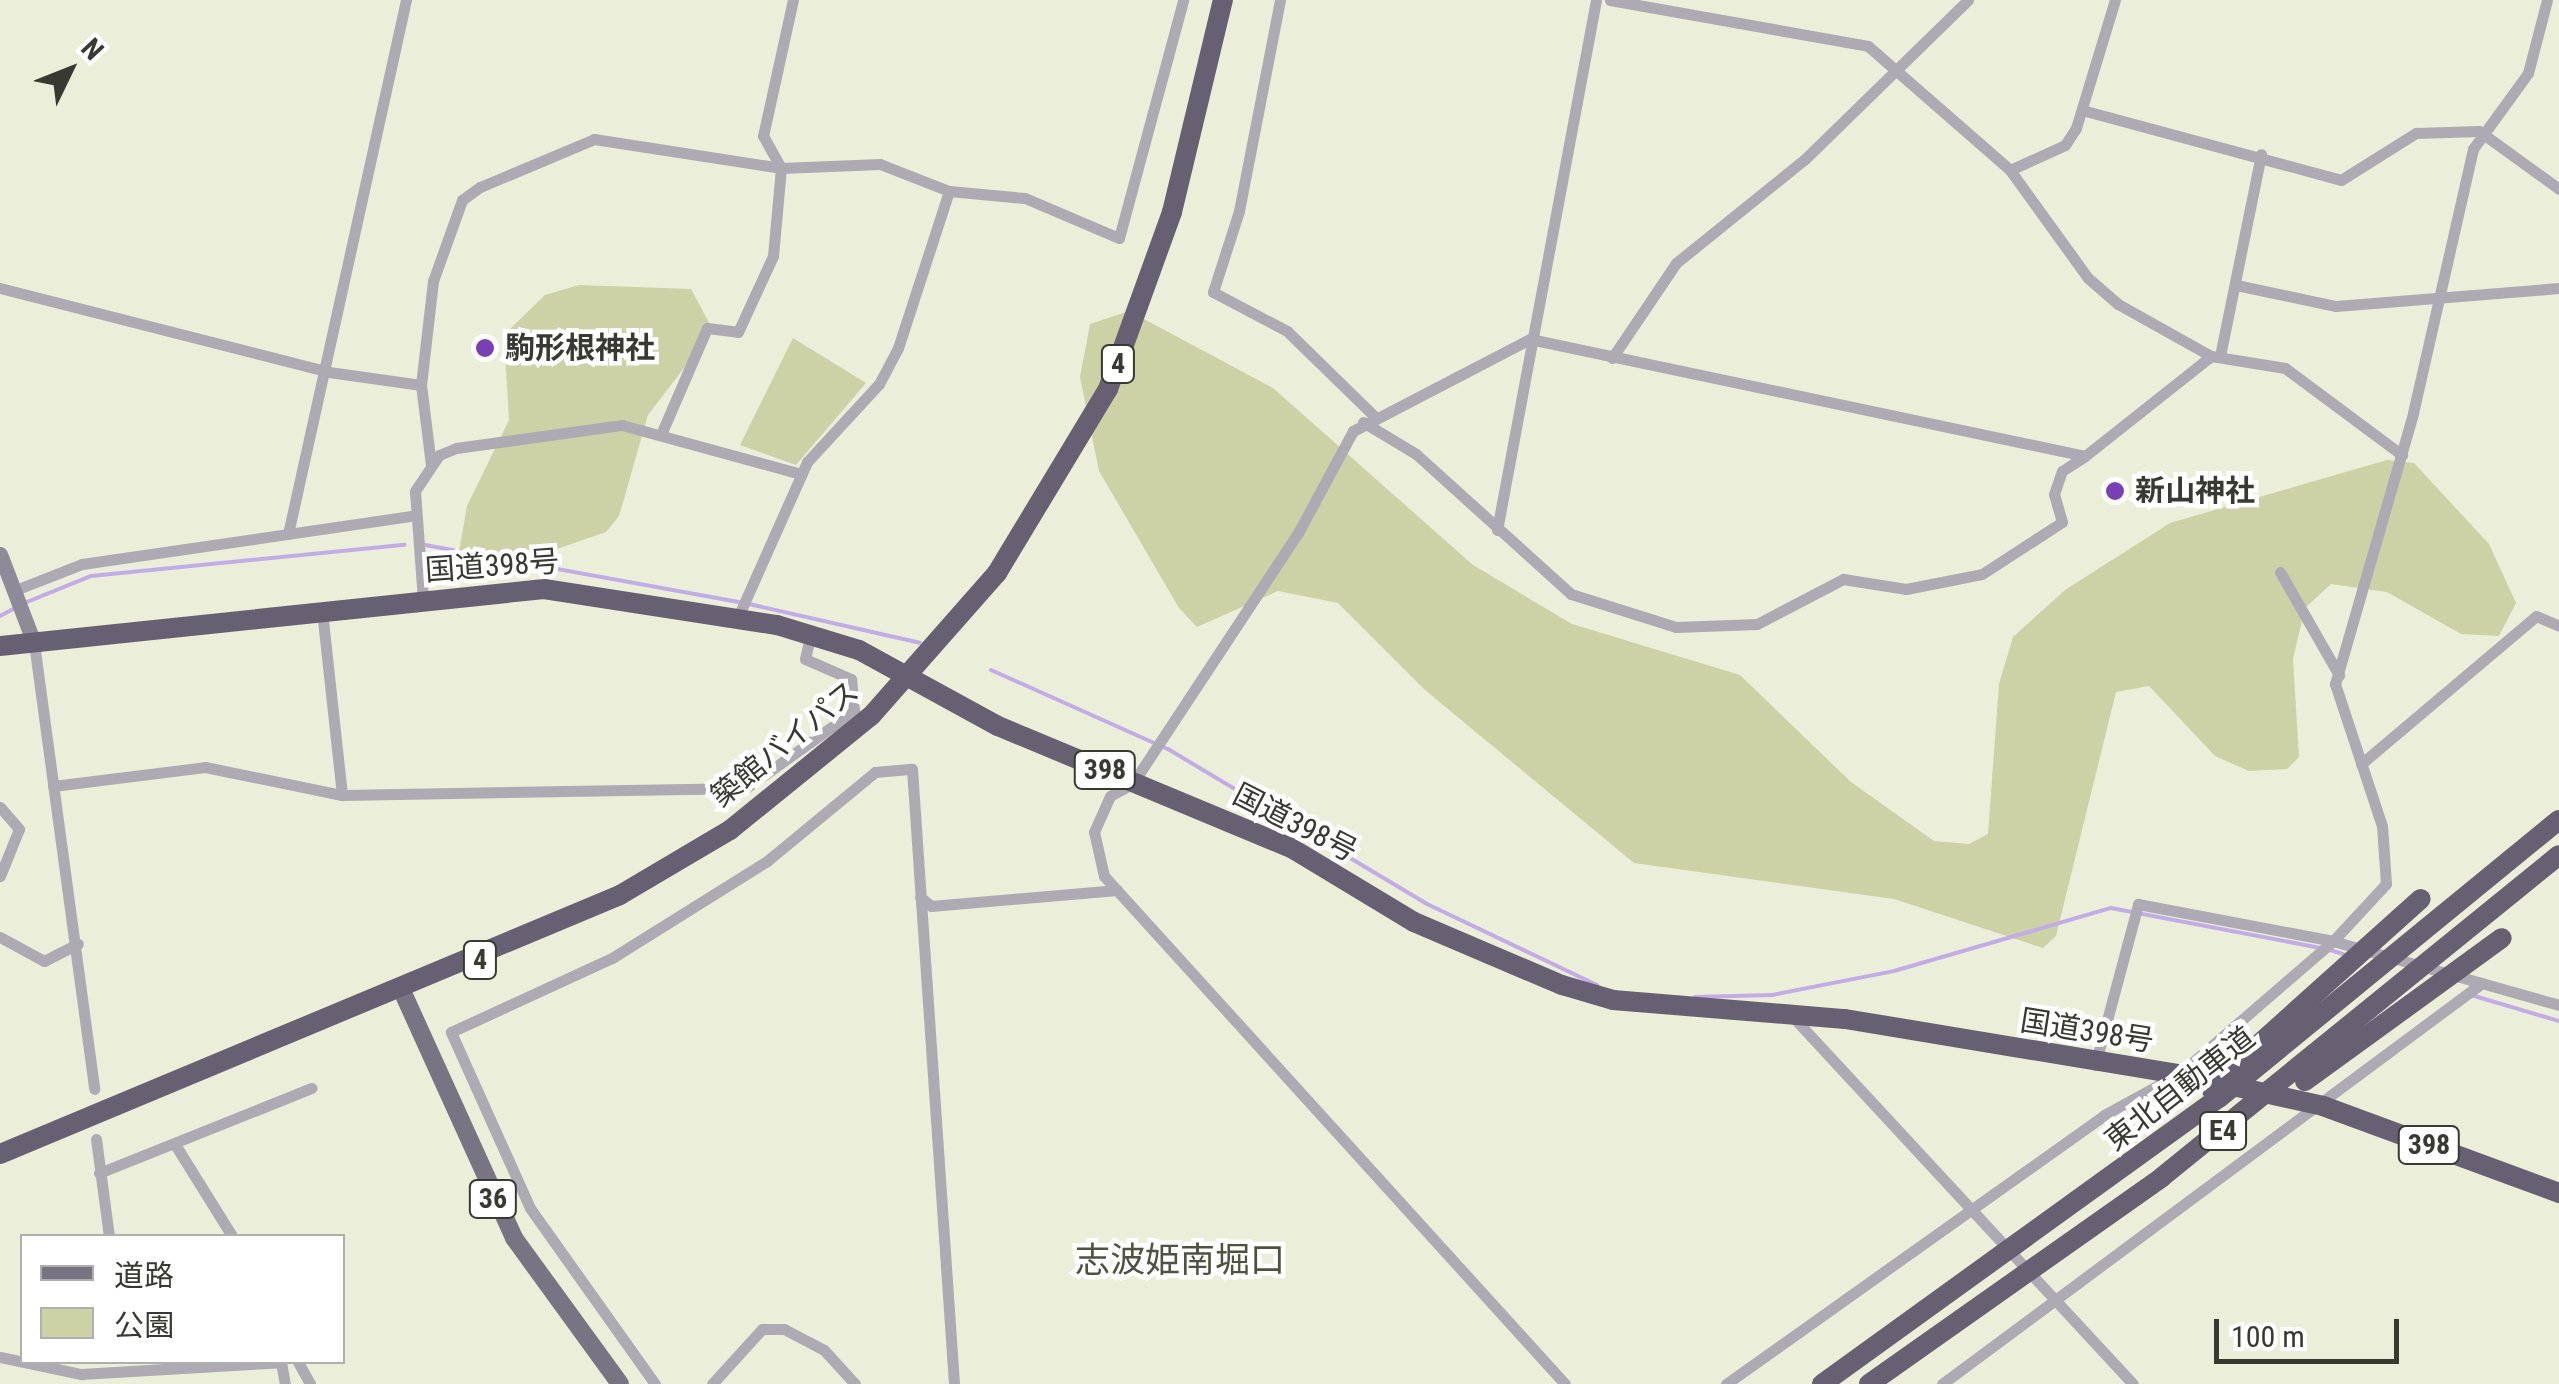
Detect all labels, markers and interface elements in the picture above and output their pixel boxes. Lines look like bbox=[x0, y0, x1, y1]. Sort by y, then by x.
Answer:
north arrow bbox=[20, 20, 120, 120]
text: N bbox=[74, 32, 110, 67]
place label: 駒形根神社 bbox=[505, 330, 655, 366]
marker: 駒形根神社 bbox=[474, 337, 496, 359]
road number: 4 bbox=[1100, 341, 1136, 387]
place label: 新山神社 bbox=[2135, 473, 2255, 509]
marker: 新山神社 bbox=[2104, 480, 2126, 502]
street label: 国道398号 bbox=[424, 543, 560, 589]
street label: 築館バイパス bbox=[704, 673, 866, 815]
road number: 398 bbox=[1072, 747, 1138, 793]
street label: 国道398号 bbox=[1227, 776, 1363, 870]
road number: 4 bbox=[462, 937, 498, 983]
street label: 国道398号 bbox=[2018, 1003, 2156, 1059]
street label: 東北自動車道 bbox=[2098, 1019, 2262, 1159]
road number: E4 bbox=[2198, 1108, 2248, 1154]
road number: 398 bbox=[2396, 1122, 2462, 1168]
road number: 36 bbox=[468, 1176, 518, 1222]
legend bbox=[20, 1234, 345, 1364]
district label: 志波姫南堀口 bbox=[1075, 1240, 1285, 1282]
text: 道路 bbox=[114, 1258, 174, 1293]
scale bar bbox=[2219, 1299, 2404, 1361]
text: 公園 bbox=[114, 1308, 174, 1343]
text: 100 m bbox=[2231, 1319, 2305, 1354]

